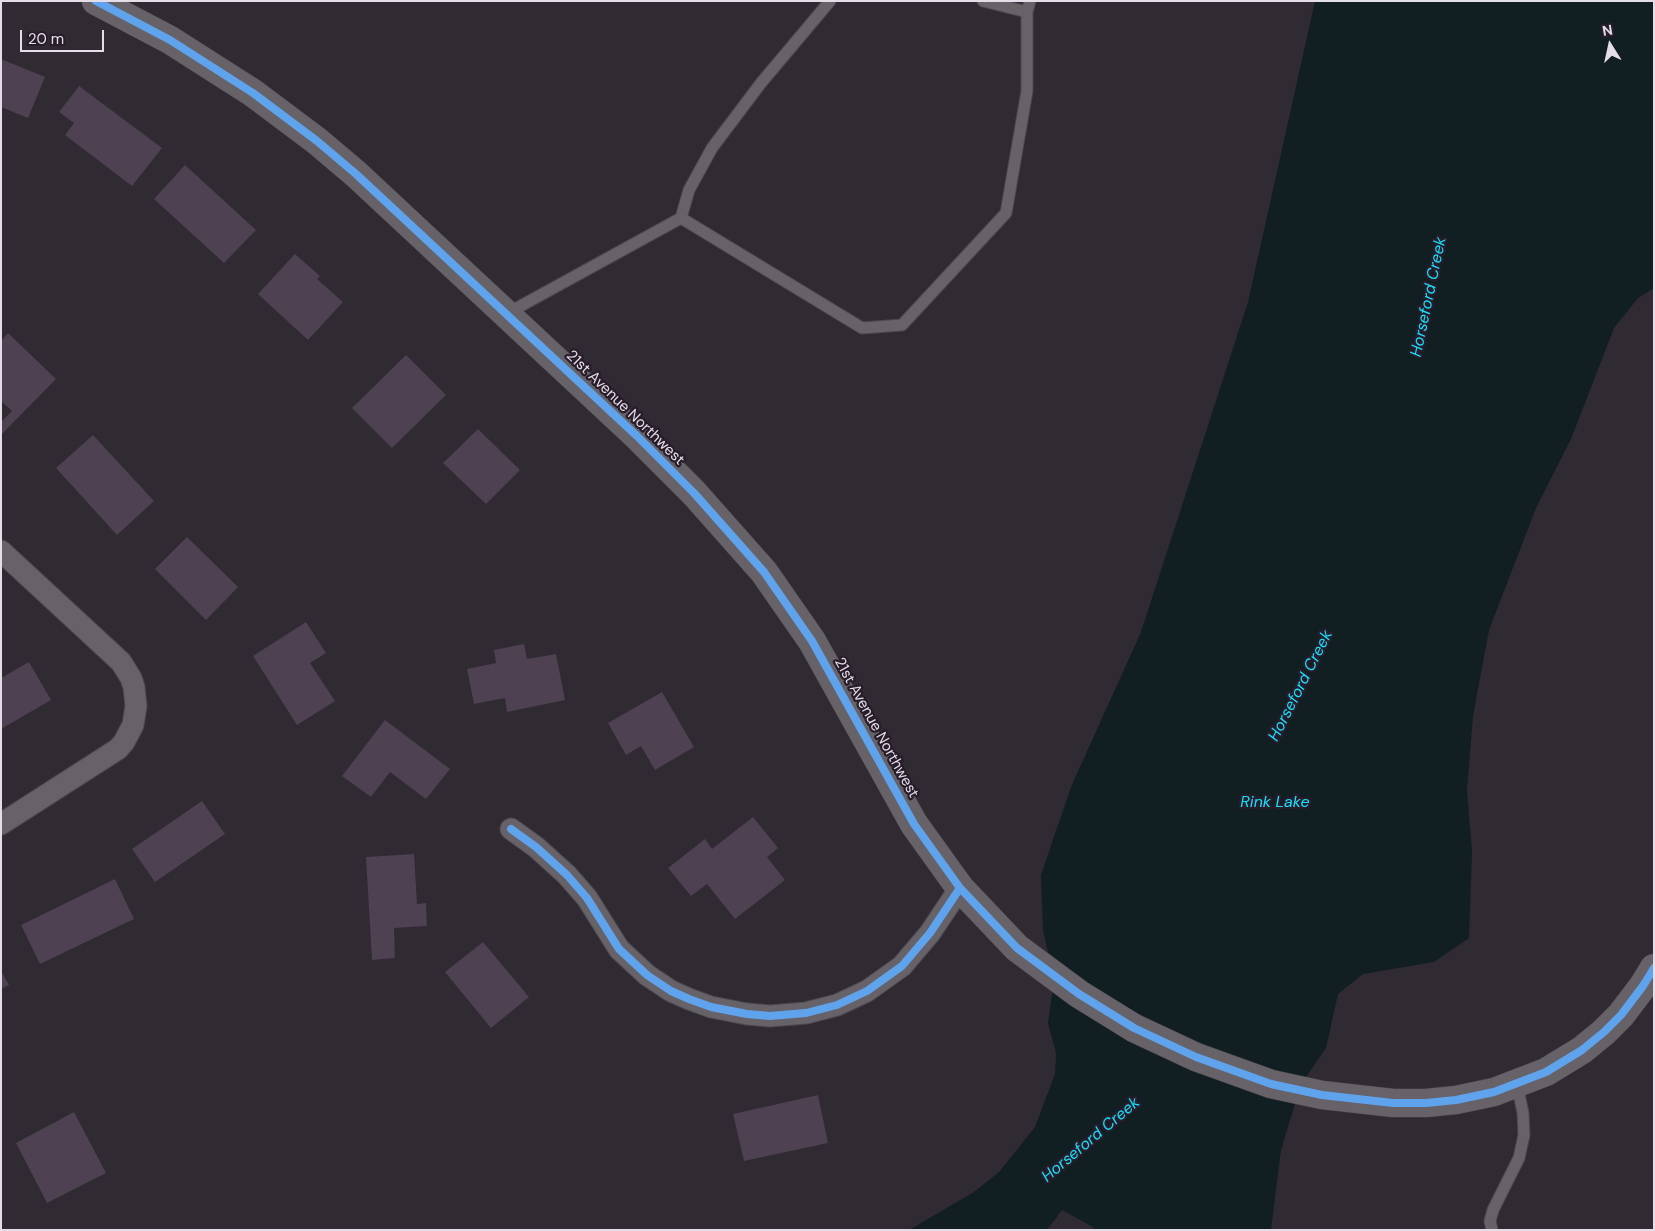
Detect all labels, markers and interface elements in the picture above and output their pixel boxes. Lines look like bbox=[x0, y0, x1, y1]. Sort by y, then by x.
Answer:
scale bar bbox=[22, 20, 106, 52]
north arrow bbox=[1585, 20, 1635, 70]
text: N bbox=[1601, 20, 1614, 40]
text: 20 m bbox=[28, 29, 64, 49]
water label: Horseford Creek bbox=[1407, 235, 1451, 359]
street label: 21st Avenue Northwest bbox=[562, 347, 688, 469]
water label: Horseford Creek bbox=[1265, 627, 1337, 745]
street label: 21st Avenue Northwest bbox=[830, 655, 922, 801]
water label: Rink Lake bbox=[1240, 793, 1310, 813]
water label: Horseford Creek bbox=[1038, 1093, 1144, 1187]

